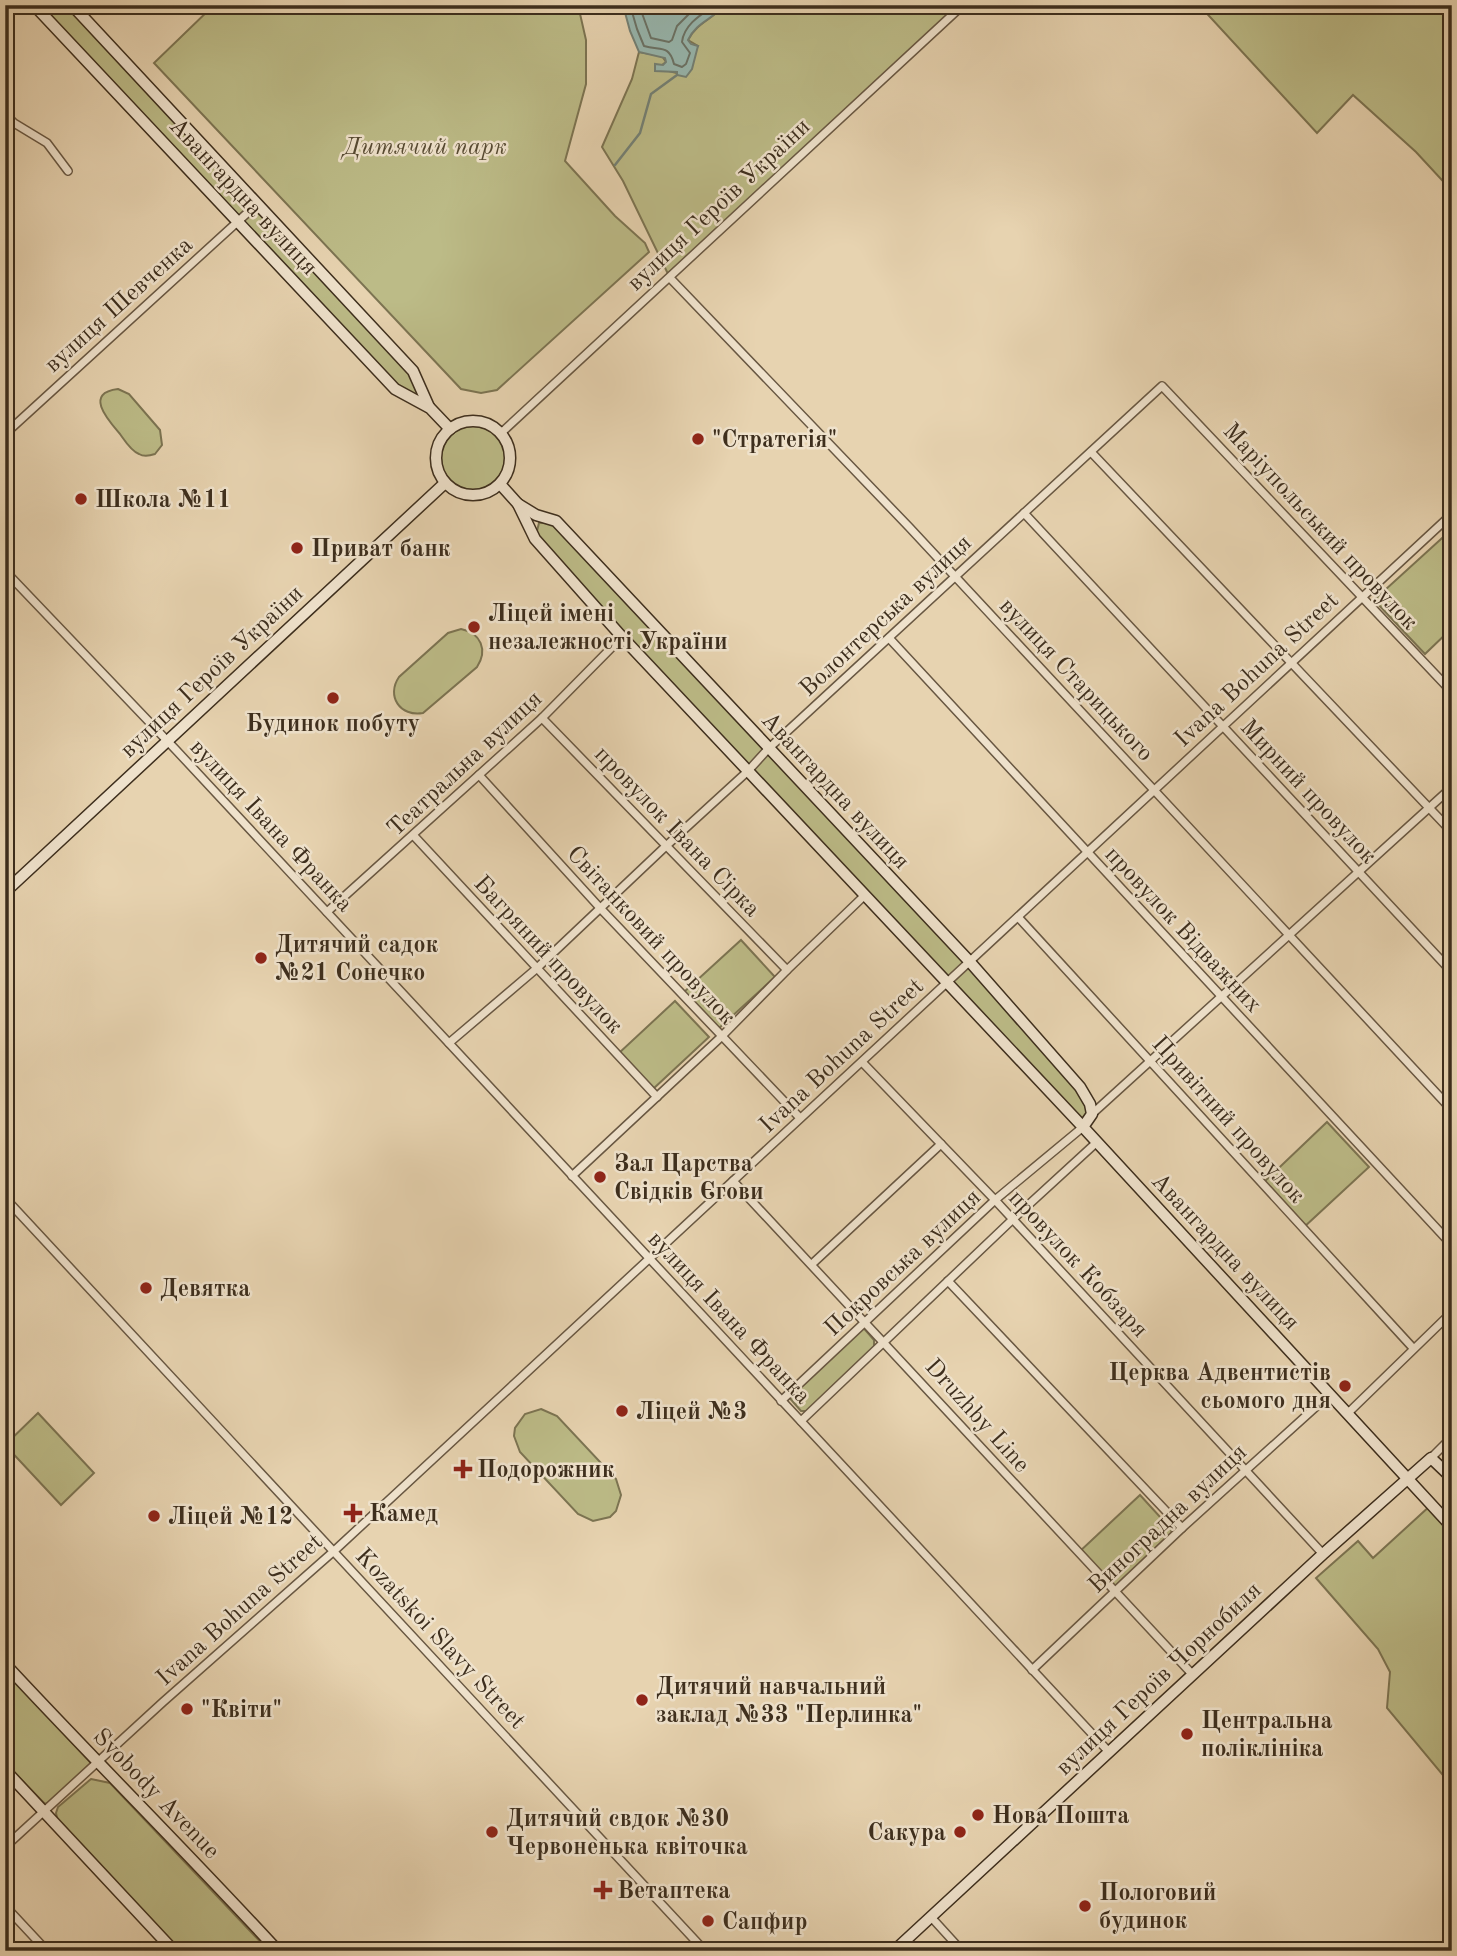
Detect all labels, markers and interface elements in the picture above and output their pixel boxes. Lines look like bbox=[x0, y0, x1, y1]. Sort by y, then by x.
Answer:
street label: Авангардна вулиця bbox=[164, 114, 321, 281]
street label: вулиця Героїв України bbox=[623, 115, 815, 296]
park label: Дитячий парк bbox=[340, 136, 507, 160]
street label: вулиця Шевченка bbox=[41, 233, 198, 378]
street label: Маріупольський провулок bbox=[1218, 419, 1422, 636]
place label: "Стратегія" bbox=[712, 429, 837, 453]
marker: "Стратегія" bbox=[690, 431, 706, 447]
place label: Школа №11 bbox=[95, 489, 231, 513]
marker: Школа №11 bbox=[73, 491, 89, 507]
street label: Волонтерська вулиця bbox=[796, 531, 977, 702]
place label: Приват банк bbox=[311, 538, 451, 562]
marker: Приват банк bbox=[289, 540, 305, 556]
street label: вулиця Героїв України bbox=[116, 582, 308, 763]
street label: Ivana Bohuna Street bbox=[1171, 589, 1344, 752]
street label: вулиця Старицького bbox=[994, 594, 1157, 766]
place label: Ліцей імені незалежності України bbox=[488, 603, 728, 655]
marker: Ліцей імені незалежності України bbox=[466, 619, 482, 635]
street label: Театральна вулиця bbox=[384, 687, 547, 842]
marker: Будинок побуту bbox=[325, 690, 341, 706]
street label: Авангардна вулиця bbox=[756, 708, 913, 875]
place label: Будинок побуту bbox=[246, 713, 420, 737]
street label: Мирний провулок bbox=[1235, 716, 1380, 869]
street label: вулиця Івана Франка bbox=[185, 735, 357, 917]
street label: провулок Івана Сірка bbox=[589, 743, 764, 922]
street label: Світанковий провулок bbox=[562, 842, 739, 1030]
street label: провулок Відважних bbox=[1100, 843, 1265, 1018]
street label: Багряний провулок bbox=[468, 872, 627, 1039]
place label: Дитячий садок №21 Сонечко bbox=[275, 934, 439, 986]
marker: Дитячий садок №21 Сонечко bbox=[253, 950, 269, 966]
street label: Ivana Bohuna Street bbox=[756, 975, 929, 1138]
street label: Привітний провулок bbox=[1146, 1032, 1309, 1209]
place label: Зал Царства Свідків Єгови bbox=[614, 1153, 764, 1205]
marker: Зал Царства Свідків Єгови bbox=[592, 1169, 608, 1185]
street label: Авангардна вулиця bbox=[1146, 1169, 1303, 1336]
street label: Покровська вулиця bbox=[821, 1185, 986, 1342]
street label: провулок Кобзаря bbox=[1003, 1186, 1152, 1343]
street label: вулиця Івана Франка bbox=[643, 1227, 815, 1409]
place label: Девятка bbox=[160, 1278, 250, 1302]
marker: Девятка bbox=[138, 1280, 154, 1296]
street label: Druzhby Line bbox=[920, 1355, 1033, 1478]
place label: Церква Адвентистів сьомого дня bbox=[1108, 1362, 1331, 1414]
marker: Церква Адвентистів сьомого дня bbox=[1337, 1378, 1353, 1394]
place label: Ліцей №3 bbox=[636, 1401, 747, 1425]
marker: Ліцей №3 bbox=[614, 1403, 630, 1419]
street label: Виноградна вулиця bbox=[1085, 1440, 1252, 1599]
place label: Подорожник bbox=[477, 1459, 615, 1483]
marker: Подорожник bbox=[455, 1461, 471, 1477]
marker: Камед bbox=[343, 1503, 363, 1523]
place label: Камед bbox=[369, 1503, 438, 1527]
place label: Ліцей №12 bbox=[168, 1506, 293, 1530]
marker: Ліцей №12 bbox=[146, 1508, 162, 1524]
street label: Ivana Bohuna Street bbox=[153, 1530, 328, 1691]
street label: Kozatskoi Slavy Street bbox=[350, 1544, 529, 1734]
street label: вулиця Героїв Чорнобиля bbox=[1052, 1578, 1267, 1781]
place label: Дитячий навчальний заклад №33 "Перлинка" bbox=[656, 1676, 922, 1728]
marker: Дитячий навчальний заклад №33 "Перлинка" bbox=[634, 1692, 650, 1708]
place label: "Квіти" bbox=[201, 1699, 282, 1723]
marker: "Квіти" bbox=[179, 1701, 195, 1717]
place label: Центральна поліклініка bbox=[1201, 1710, 1333, 1762]
street label: Svobody Avenue bbox=[88, 1725, 223, 1864]
marker: Центральна поліклініка bbox=[1179, 1726, 1195, 1742]
place label: Нова Пошта bbox=[992, 1805, 1129, 1829]
marker: Нова Пошта bbox=[970, 1807, 986, 1823]
place label: Дитячий свдок №30 Червоненька квіточка bbox=[506, 1808, 748, 1860]
place label: Сакура bbox=[868, 1822, 946, 1846]
marker: Дитячий свдок №30 Червоненька квіточка bbox=[484, 1824, 500, 1840]
marker: Сакура bbox=[952, 1824, 968, 1840]
place label: Ветаптека bbox=[617, 1880, 731, 1904]
marker: Ветаптека bbox=[595, 1882, 611, 1898]
place label: Пологовий будинок bbox=[1099, 1882, 1216, 1934]
marker: Пологовий будинок bbox=[1077, 1898, 1093, 1914]
place label: Сапфир bbox=[722, 1911, 808, 1935]
marker: Сапфир bbox=[700, 1913, 716, 1929]

